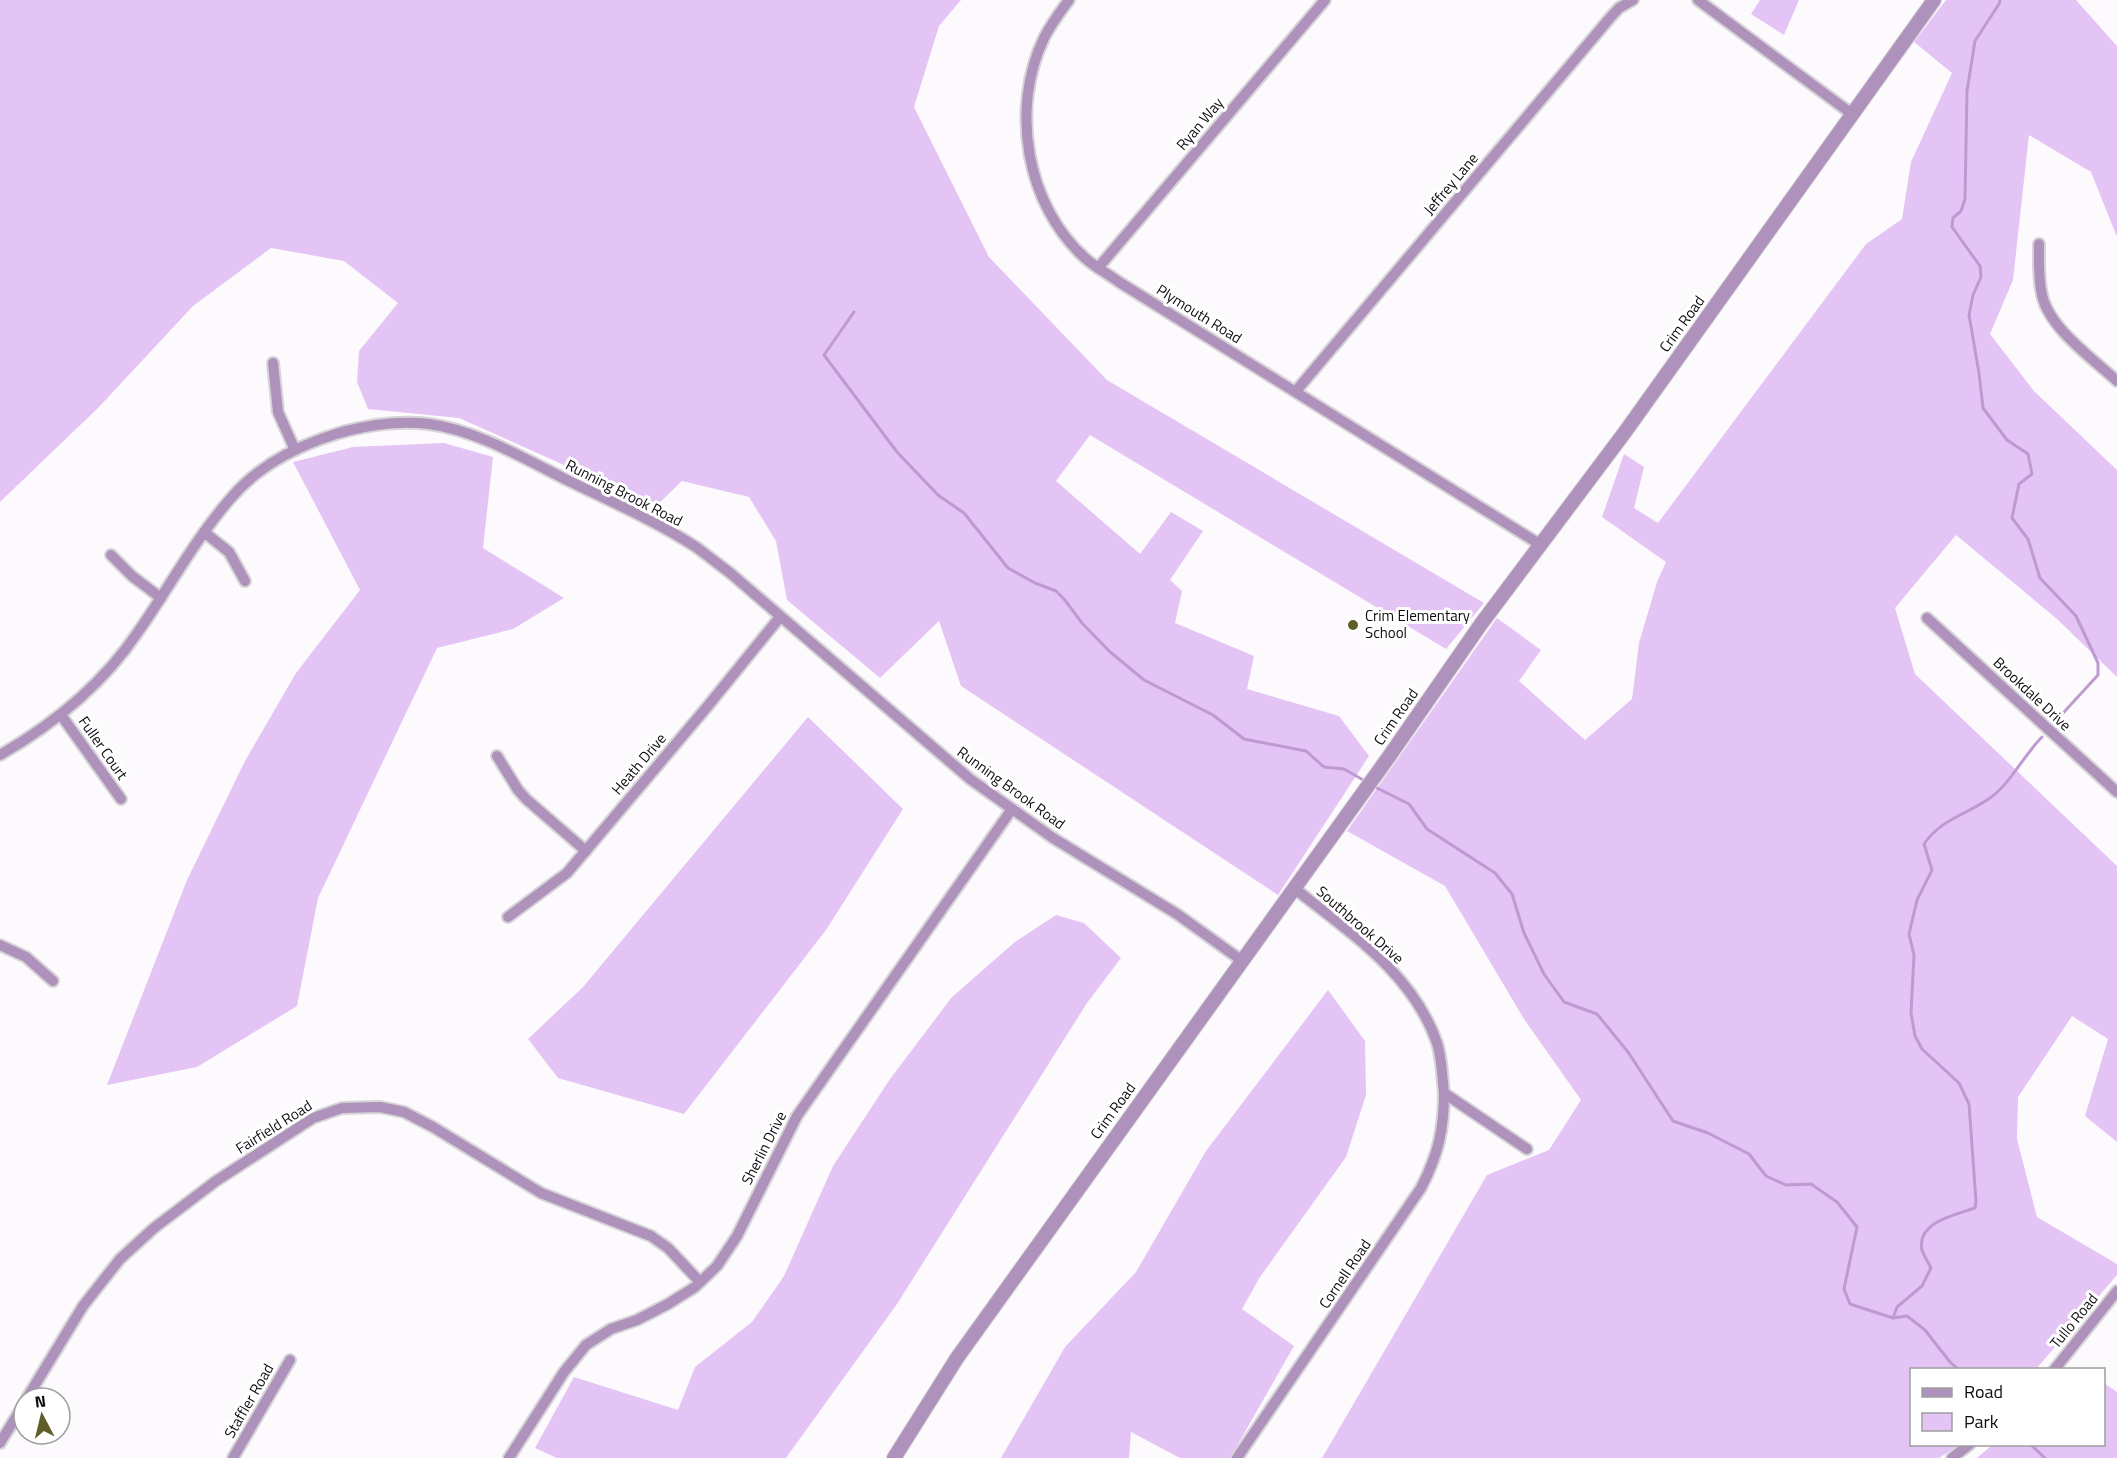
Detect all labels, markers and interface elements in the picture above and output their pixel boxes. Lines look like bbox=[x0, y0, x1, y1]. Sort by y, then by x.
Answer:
street label: Ryan Way bbox=[1171, 92, 1229, 155]
street label: Jeffrey Lane bbox=[1418, 148, 1484, 220]
street label: Plymouth Road bbox=[1152, 278, 1247, 349]
street label: Crim Road bbox=[1653, 291, 1710, 357]
street label: Running Brook Road bbox=[562, 453, 687, 532]
place label: Crim Elementary School bbox=[1365, 604, 1470, 644]
marker: Crim Elementary School bbox=[1346, 618, 1360, 632]
street label: Brookdale Drive bbox=[1988, 651, 2077, 736]
street label: Crim Road bbox=[1368, 684, 1424, 750]
street label: Fuller Court bbox=[73, 711, 134, 785]
street label: Heath Drive bbox=[606, 728, 671, 800]
street label: Running Brook Road bbox=[952, 740, 1070, 835]
street label: Southbrook Drive bbox=[1311, 880, 1409, 969]
street label: Crim Road bbox=[1084, 1078, 1141, 1144]
street label: Fairfield Road bbox=[231, 1094, 316, 1159]
street label: Sherlin Drive bbox=[735, 1107, 792, 1189]
street label: Cornell Road bbox=[1313, 1234, 1376, 1313]
street label: Tullo Road bbox=[2044, 1288, 2103, 1353]
street label: Staffler Road bbox=[218, 1359, 279, 1442]
legend bbox=[1910, 1368, 2105, 1446]
text: Road bbox=[1964, 1378, 2003, 1405]
north arrow bbox=[12, 1386, 72, 1446]
text: N bbox=[33, 1389, 47, 1414]
text: Park bbox=[1964, 1408, 1999, 1435]

